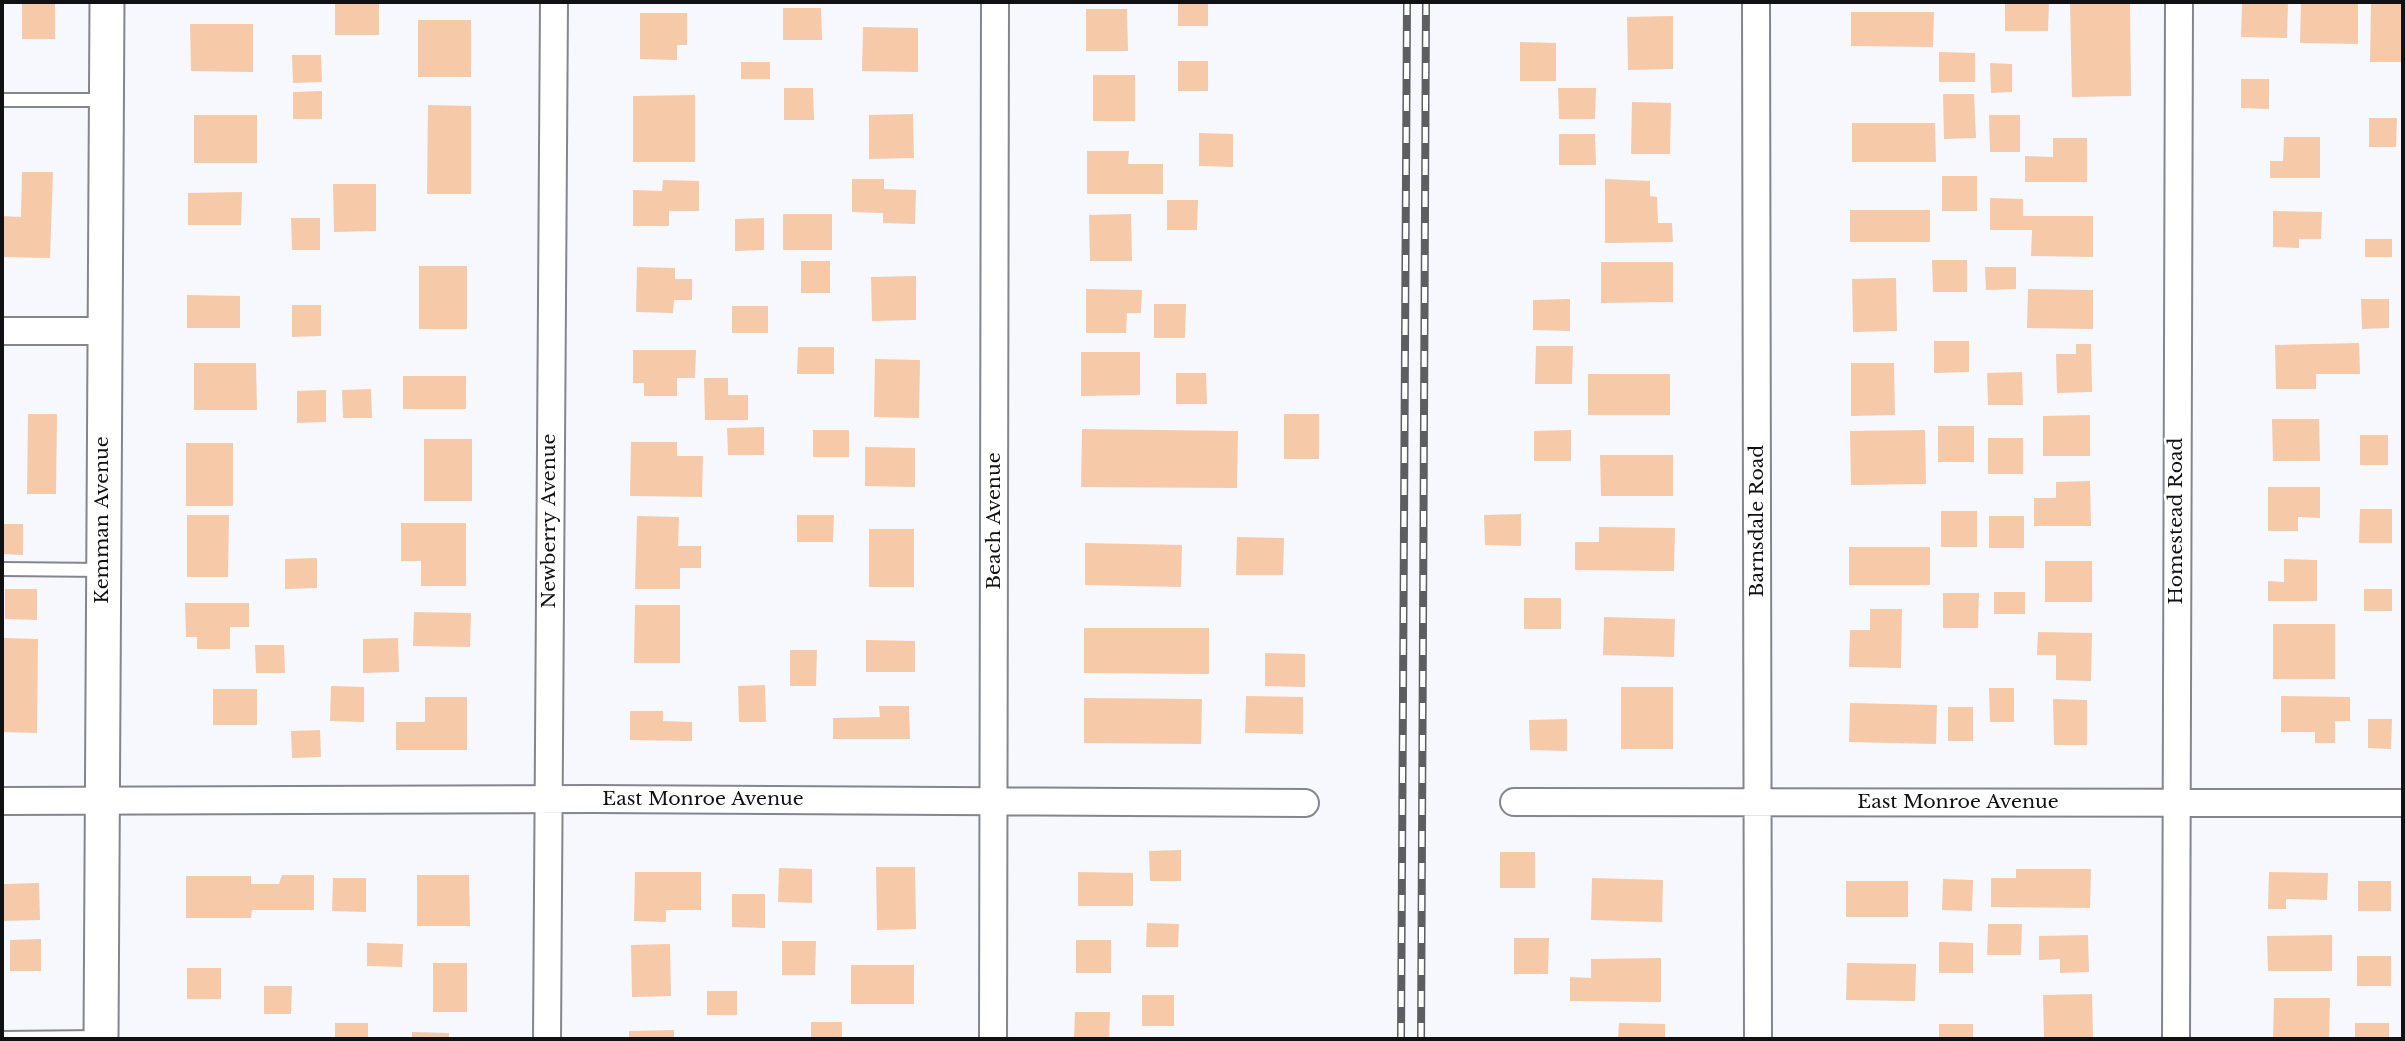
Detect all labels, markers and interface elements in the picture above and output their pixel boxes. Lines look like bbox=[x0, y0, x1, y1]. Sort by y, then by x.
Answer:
street label: Newberry Avenue bbox=[539, 434, 561, 608]
street label: Kemman Avenue bbox=[92, 436, 114, 604]
street label: Homestead Road bbox=[2166, 438, 2188, 604]
street label: Barnsdale Road bbox=[1747, 445, 1769, 597]
street label: Beach Avenue bbox=[984, 452, 1006, 590]
street label: East Monroe Avenue bbox=[602, 789, 804, 811]
street label: East Monroe Avenue bbox=[1857, 792, 2059, 814]

